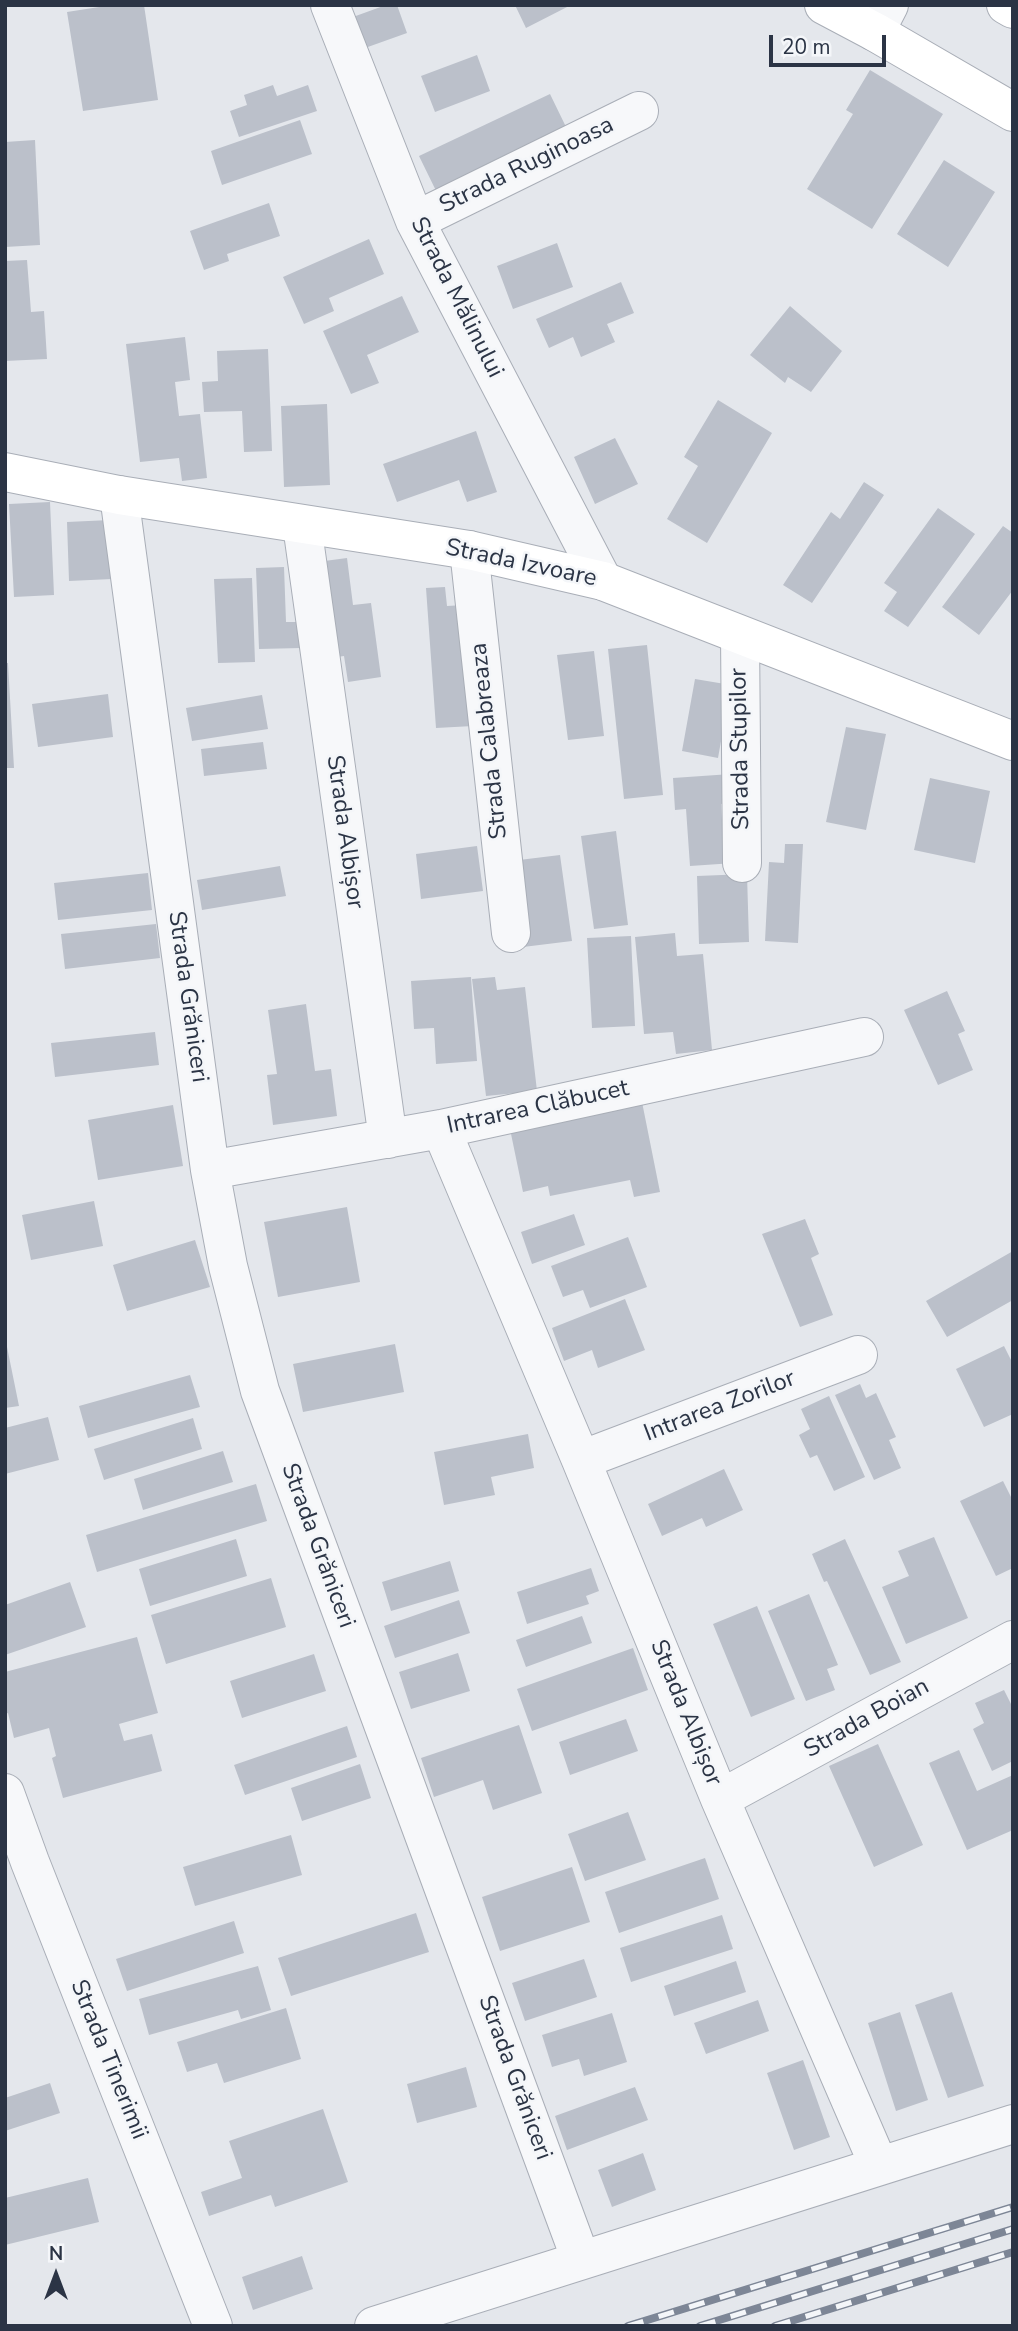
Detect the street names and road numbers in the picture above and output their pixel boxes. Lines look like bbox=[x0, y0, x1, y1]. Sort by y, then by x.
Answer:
street label: Strada Ruginoasa bbox=[435, 111, 619, 221]
street label: Strada Mălinului bbox=[403, 213, 509, 383]
street label: Strada Izvoare bbox=[443, 534, 599, 594]
street label: Strada Calabreaza bbox=[465, 641, 515, 841]
street label: Strada Stupilor bbox=[725, 668, 757, 830]
street label: Strada Albișor bbox=[319, 753, 369, 911]
street label: Strada Grăniceri bbox=[161, 909, 213, 1085]
street label: Intrarea Clăbucet bbox=[445, 1075, 631, 1141]
street label: Intrarea Zorilor bbox=[640, 1365, 800, 1449]
street label: Strada Grăniceri bbox=[274, 1460, 360, 1632]
street label: Strada Albișor bbox=[643, 1636, 727, 1790]
street label: Strada Boian bbox=[799, 1673, 935, 1765]
street label: Strada Tinerimii bbox=[63, 1976, 153, 2144]
street label: Strada Grăniceri bbox=[471, 1992, 557, 2164]

